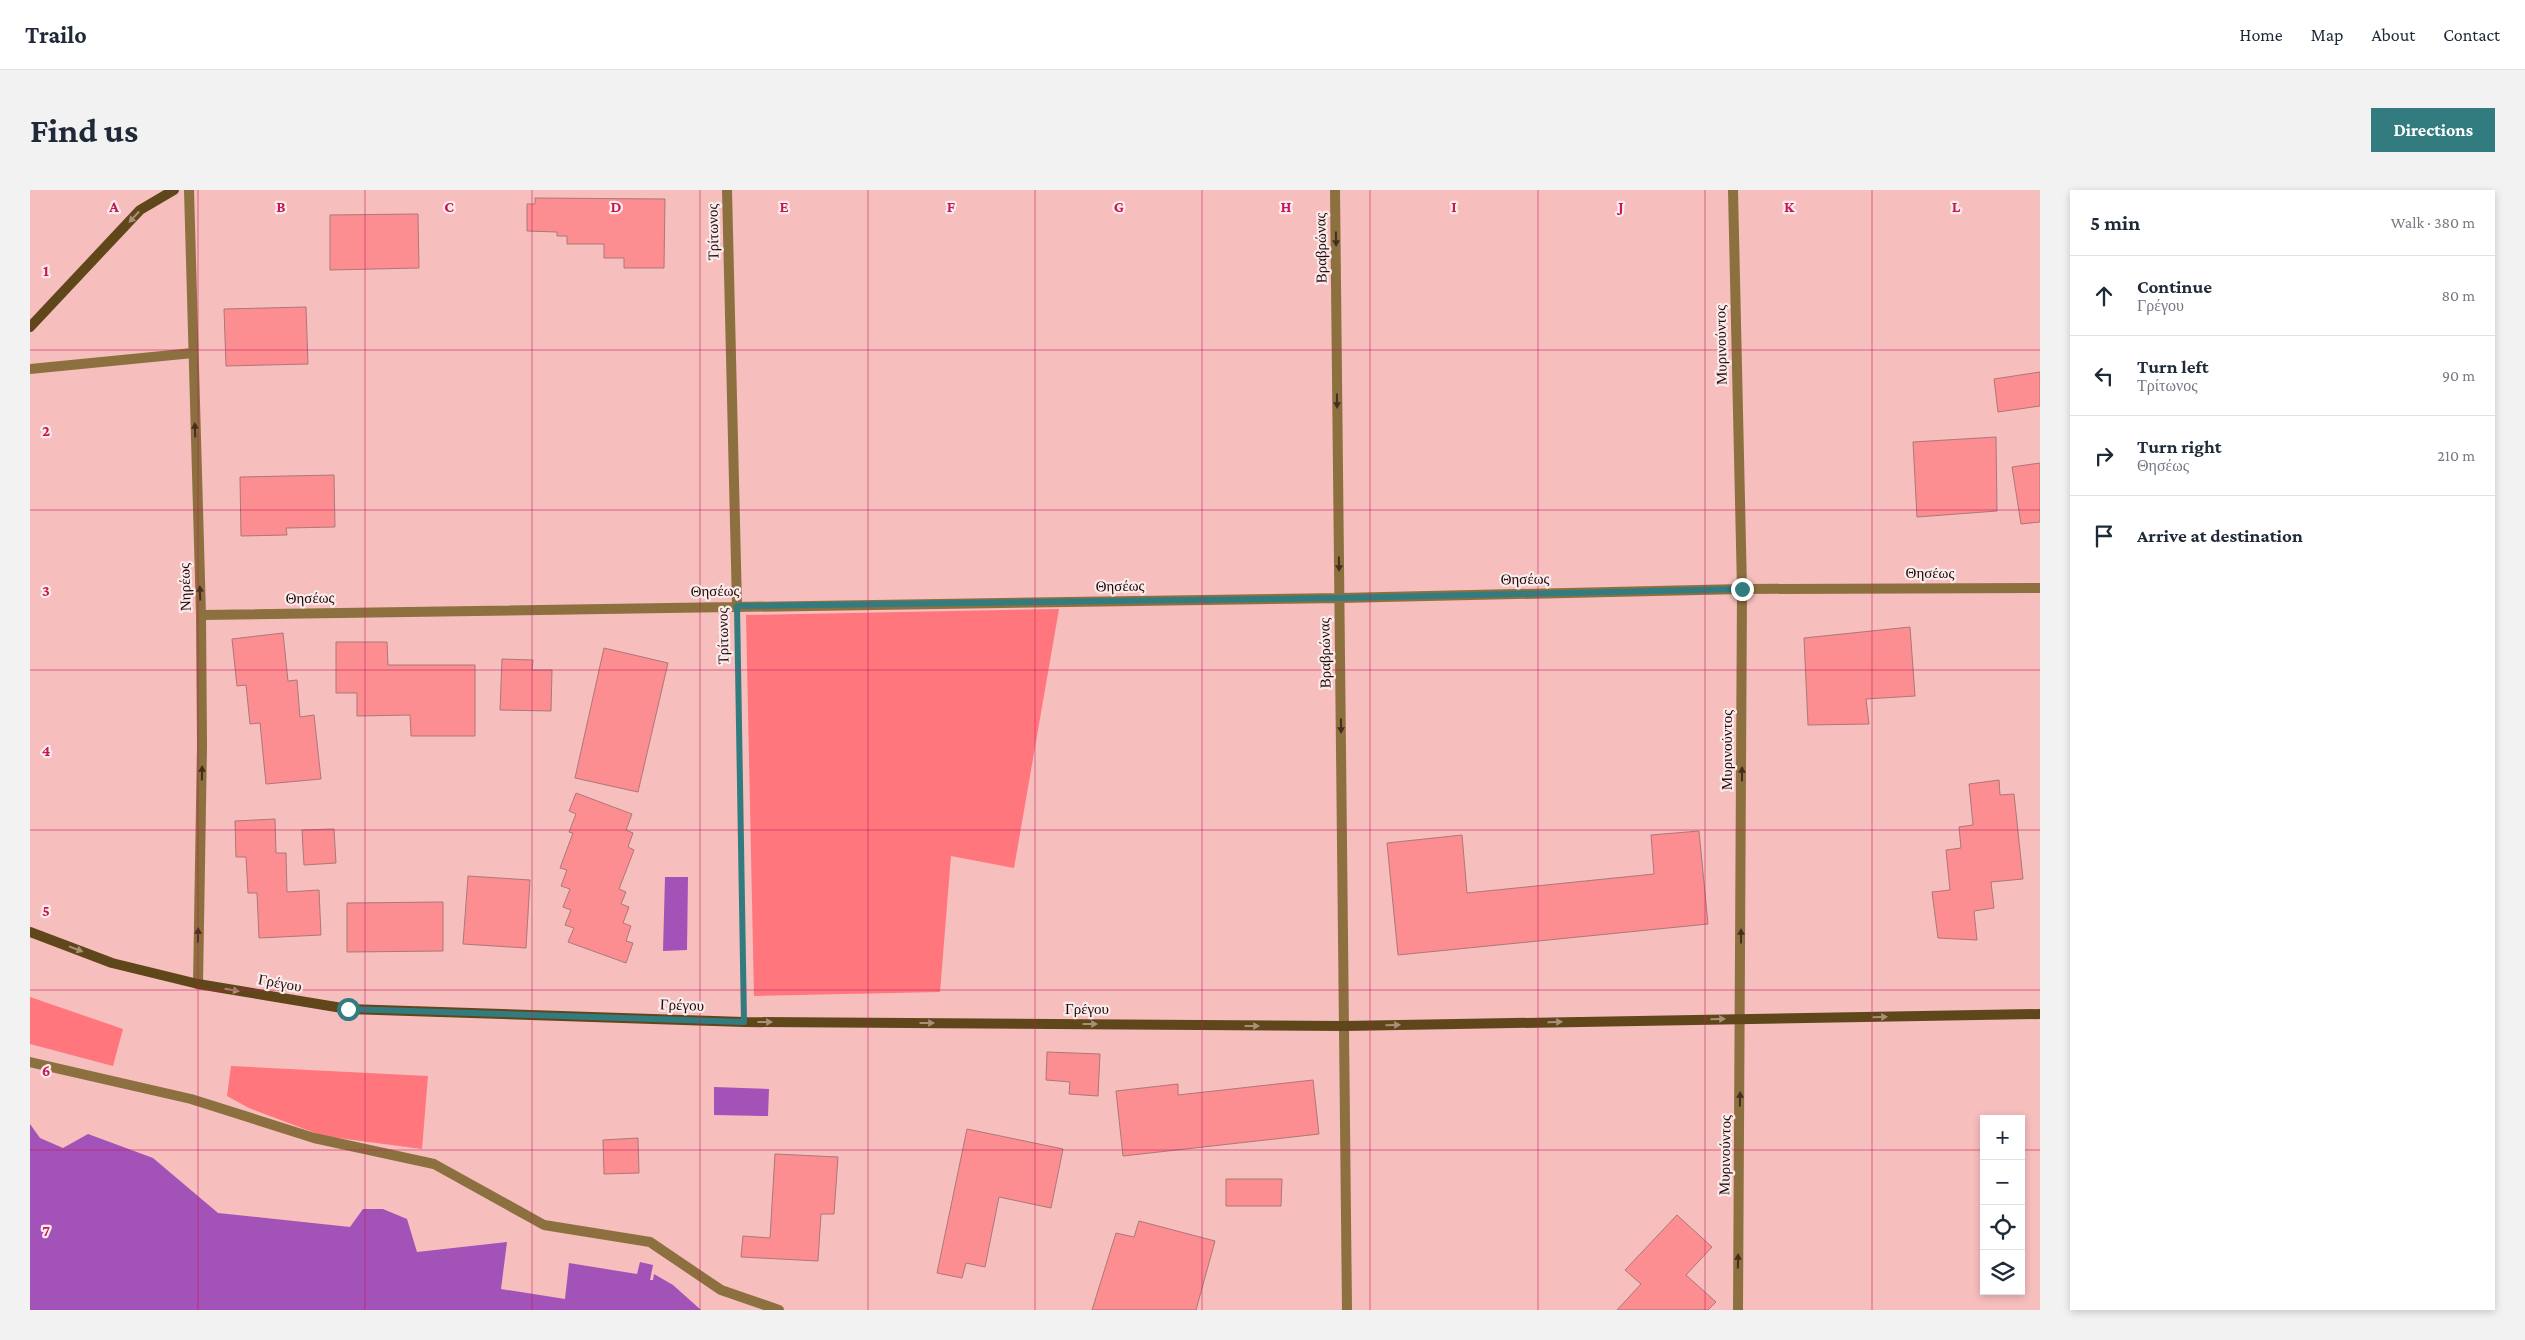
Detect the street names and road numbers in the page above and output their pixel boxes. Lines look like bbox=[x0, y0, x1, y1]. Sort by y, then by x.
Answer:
street label: Τρίτωνος bbox=[705, 203, 721, 261]
street label: Βραβρώνας bbox=[1312, 212, 1330, 284]
street label: Μυρινούντος bbox=[1712, 305, 1730, 385]
street label: Νηρέως bbox=[176, 563, 194, 611]
street label: Θησέως bbox=[1906, 565, 1954, 581]
street label: Θησέως bbox=[1500, 571, 1550, 587]
street label: Θησέως bbox=[1095, 578, 1145, 594]
street label: Θησέως bbox=[690, 583, 740, 599]
street label: Θησέως bbox=[285, 590, 335, 606]
street label: Τρίτωνος bbox=[715, 607, 731, 665]
street label: Βραβρώνας bbox=[1316, 617, 1334, 689]
street label: Μυρινούντος bbox=[1719, 710, 1735, 790]
street label: Γρέγου bbox=[257, 971, 303, 995]
street label: Γρέγου bbox=[660, 996, 704, 1014]
street label: Γρέγου bbox=[1065, 1001, 1109, 1017]
street label: Μυρινούντος bbox=[1716, 1115, 1734, 1195]

